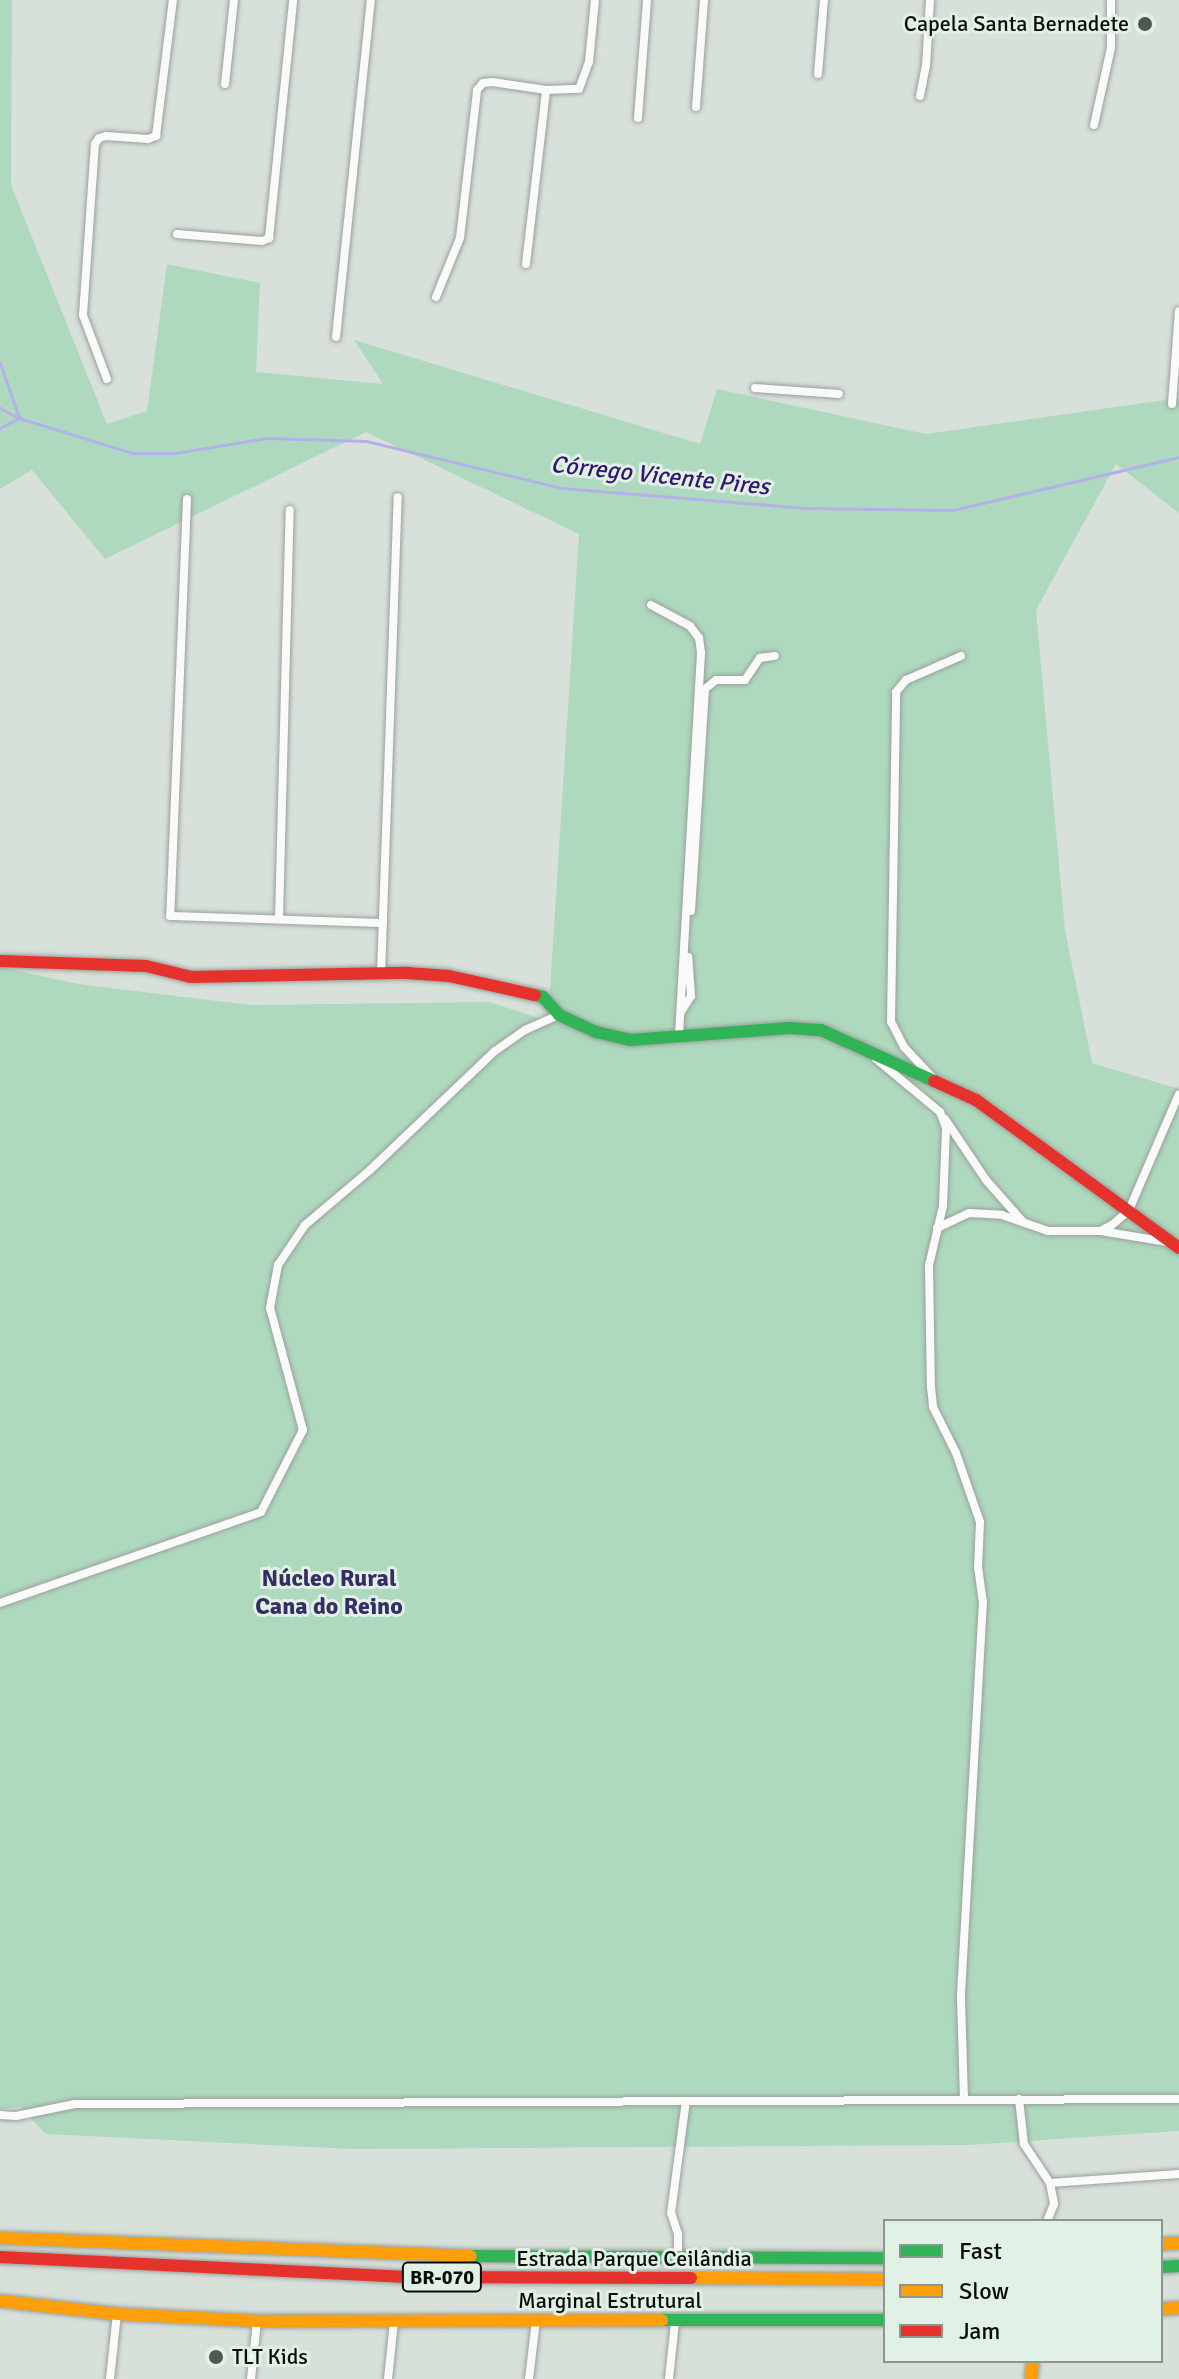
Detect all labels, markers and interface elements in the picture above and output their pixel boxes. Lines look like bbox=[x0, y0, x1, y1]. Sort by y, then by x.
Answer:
place label: Capela Santa Bernadete bbox=[904, 11, 1129, 37]
marker: Capela Santa Bernadete bbox=[1136, 15, 1154, 33]
water label: Córrego Vicente Pires bbox=[549, 450, 771, 502]
district label: Núcleo Rural Cana do Reino bbox=[255, 1565, 403, 1621]
legend bbox=[883, 2219, 1163, 2363]
text: Fast bbox=[959, 2236, 1002, 2266]
street label: Estrada Parque Ceilândia bbox=[516, 2246, 752, 2272]
road number: BR-070 bbox=[400, 2261, 484, 2293]
text: Slow bbox=[959, 2276, 1009, 2306]
street label: Marginal Estrutural bbox=[518, 2288, 702, 2314]
text: Jam bbox=[959, 2316, 1000, 2346]
place label: TLT Kids bbox=[232, 2344, 308, 2370]
marker: TLT Kids bbox=[207, 2348, 225, 2366]

